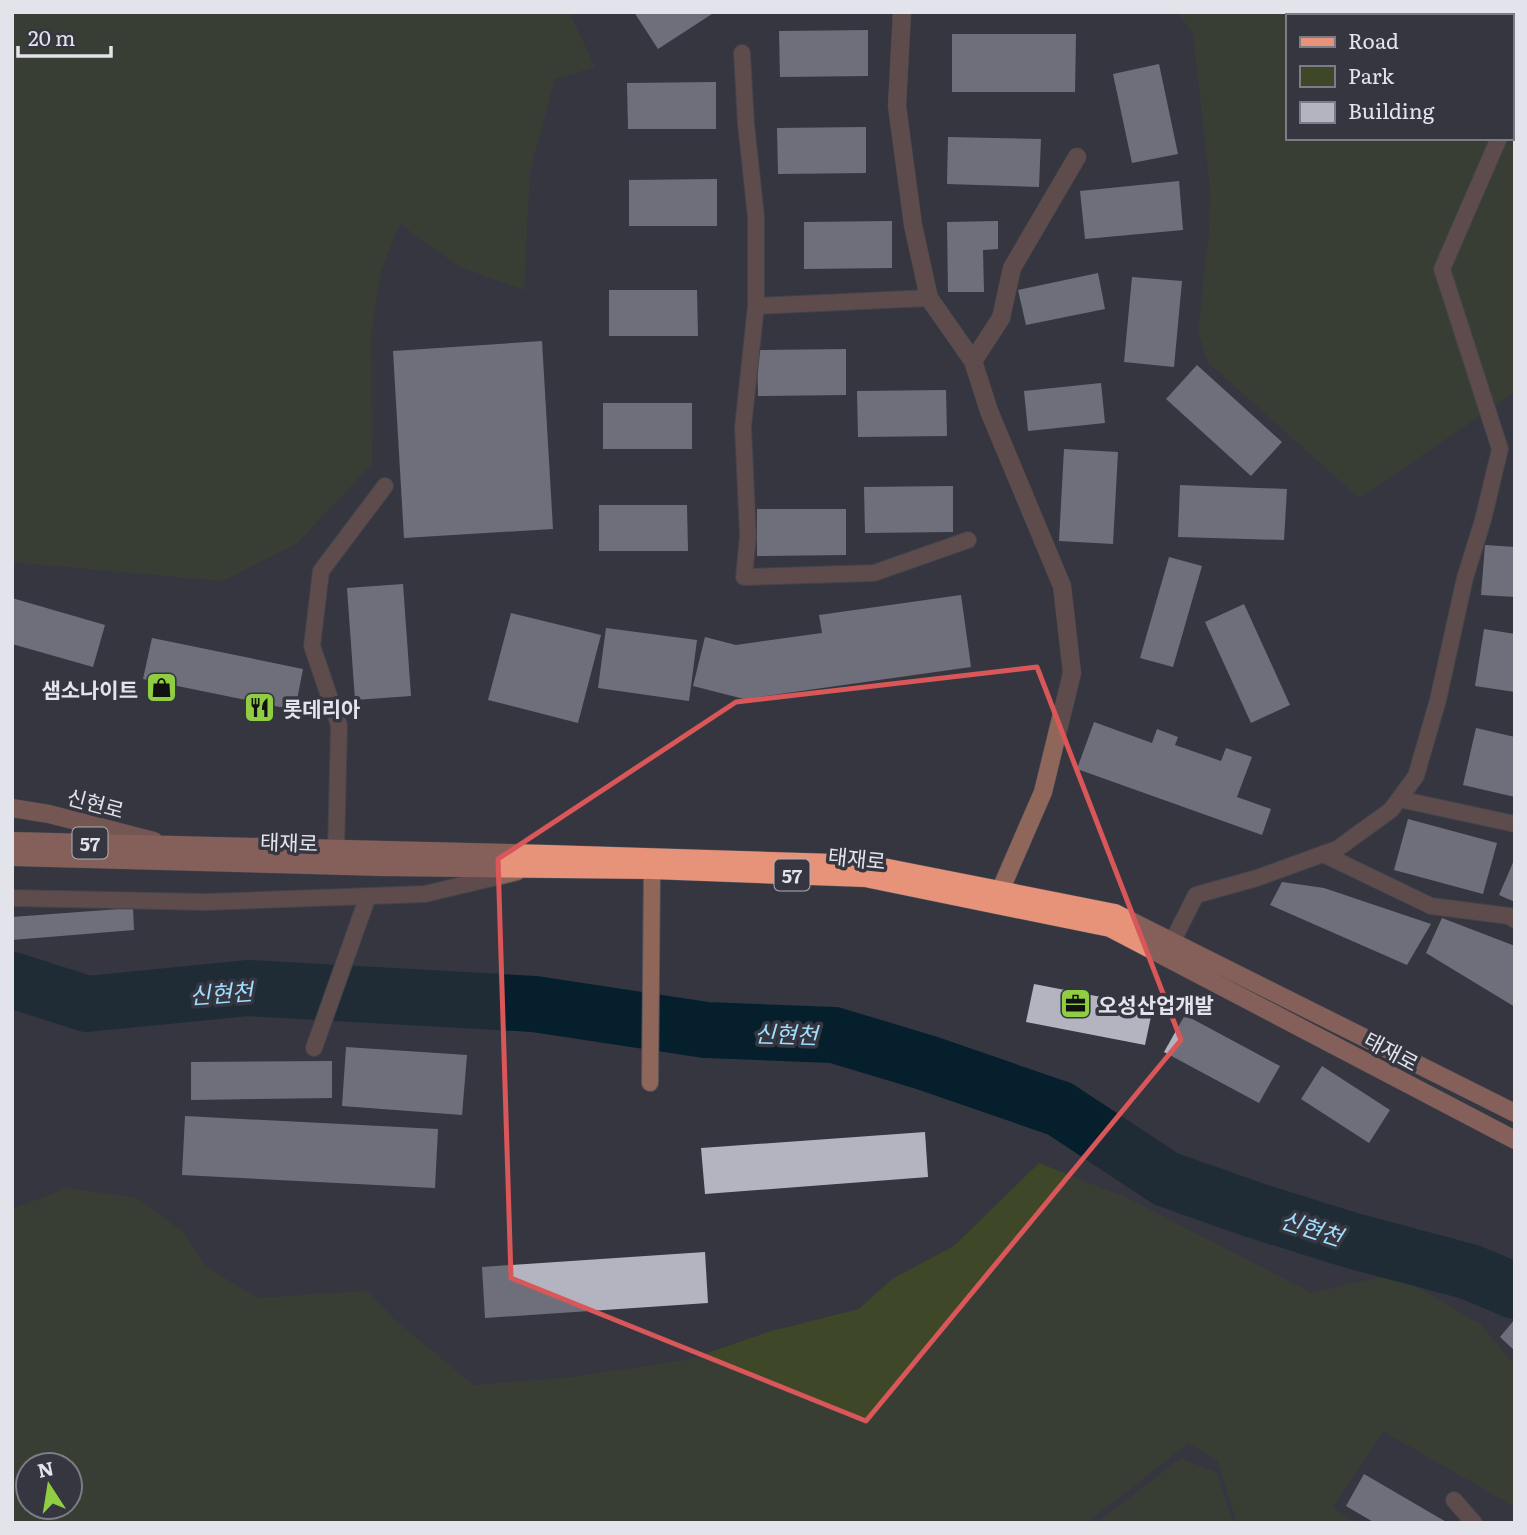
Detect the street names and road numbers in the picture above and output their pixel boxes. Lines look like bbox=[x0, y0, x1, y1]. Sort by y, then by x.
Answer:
street label: 신현로 bbox=[64, 780, 128, 824]
street label: 태재로 bbox=[259, 824, 319, 858]
road number: 57 bbox=[72, 828, 108, 858]
street label: 태재로 bbox=[827, 839, 887, 875]
road number: 57 bbox=[774, 860, 810, 890]
street label: 태재로 bbox=[1359, 1023, 1425, 1077]

